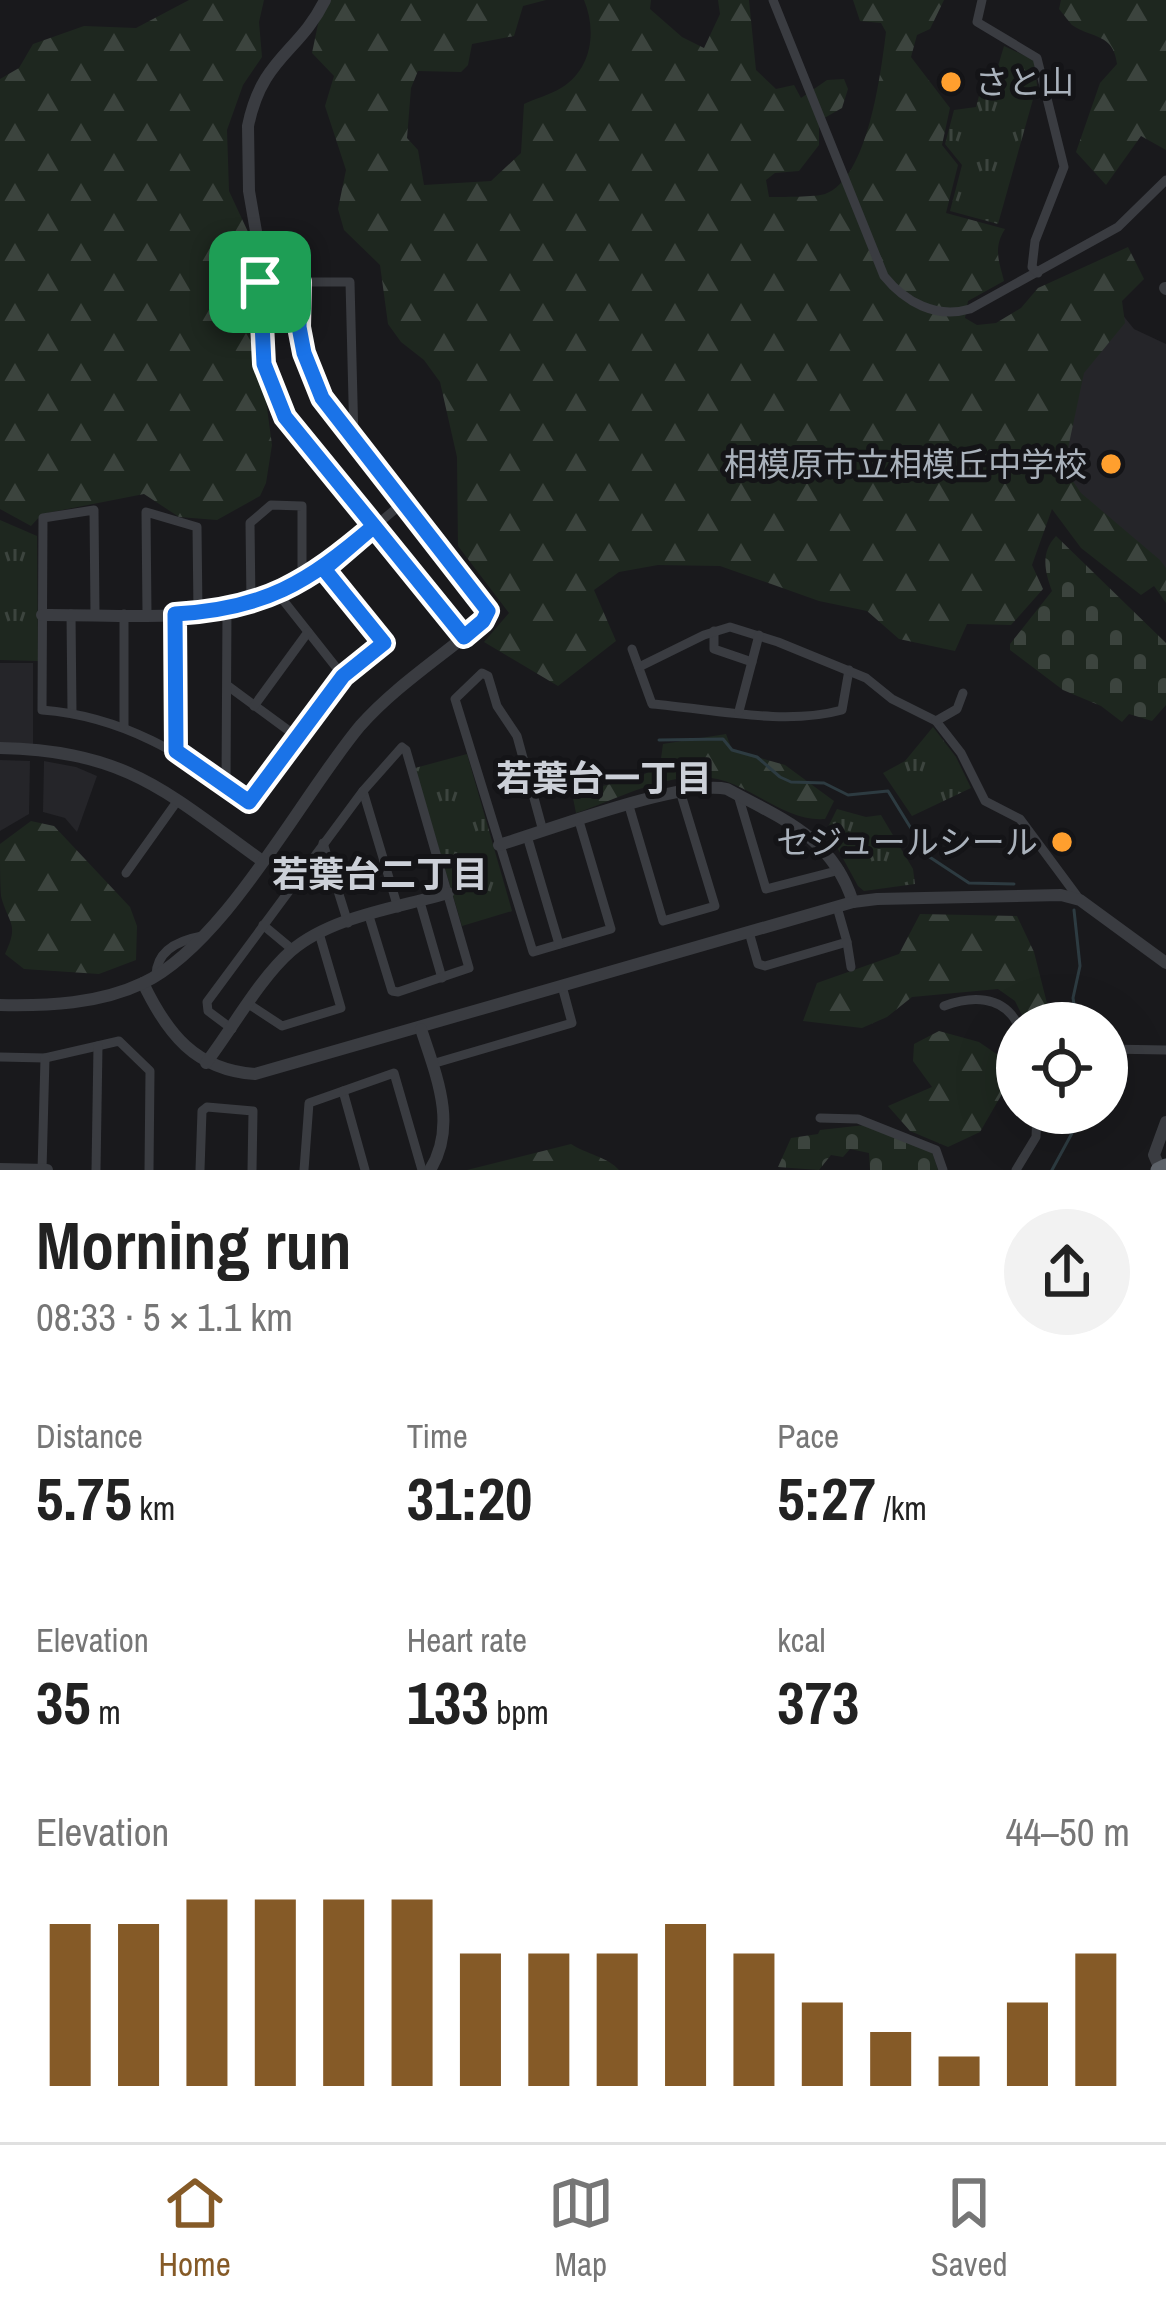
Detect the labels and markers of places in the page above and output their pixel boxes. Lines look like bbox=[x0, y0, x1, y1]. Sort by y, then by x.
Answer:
place label: さと山 bbox=[975, 60, 1074, 104]
marker: さと山 bbox=[938, 69, 964, 95]
pin bbox=[209, 231, 311, 333]
place label: 相模原市立相模丘中学校 bbox=[724, 442, 1087, 486]
marker: 相模原市立相模丘中学校 bbox=[1098, 451, 1124, 477]
place label: セジュールシール bbox=[776, 820, 1038, 864]
marker: セジュールシール bbox=[1049, 829, 1075, 855]

